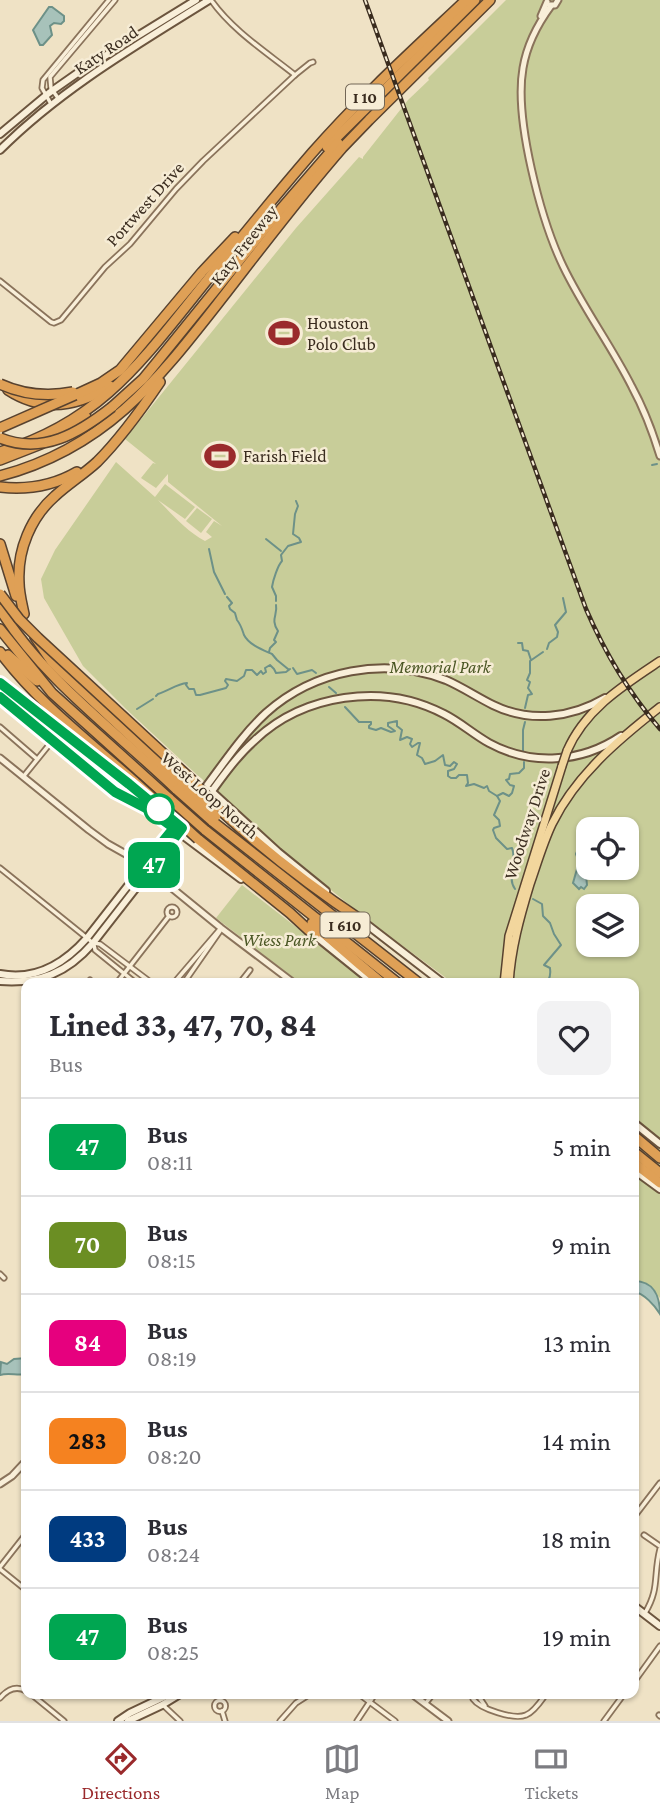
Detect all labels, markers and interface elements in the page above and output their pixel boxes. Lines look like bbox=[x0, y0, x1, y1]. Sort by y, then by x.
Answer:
street label: Katy Road bbox=[70, 21, 142, 79]
road number: I 10 bbox=[346, 85, 384, 110]
street label: Portwest Drive bbox=[102, 158, 188, 250]
street label: Katy Freeway bbox=[206, 200, 282, 289]
place label: Houston Polo Club bbox=[307, 313, 376, 354]
sports icon: Houston Polo Club bbox=[267, 316, 301, 350]
sports icon: Farish Field bbox=[203, 439, 237, 473]
place label: Farish Field bbox=[243, 446, 327, 466]
park label: Memorial Park bbox=[388, 657, 492, 677]
street label: West Loop North bbox=[157, 747, 263, 843]
street label: Woodway Drive bbox=[500, 766, 554, 882]
unlabelled marker bbox=[144, 794, 174, 824]
map controls bbox=[576, 817, 639, 957]
button: locate bbox=[576, 817, 639, 880]
line badge: 47 bbox=[122, 842, 186, 888]
text: 47 bbox=[142, 851, 166, 878]
button: layers bbox=[576, 894, 639, 957]
road number: I 610 bbox=[320, 912, 370, 937]
park label: Wiess Park bbox=[242, 930, 317, 950]
button: heart bbox=[537, 1001, 611, 1075]
text: Lined 33, 47, 70, 84 bbox=[49, 1006, 317, 1043]
text: Bus bbox=[49, 1051, 83, 1077]
text: Bus bbox=[147, 1120, 188, 1149]
text: 47 bbox=[76, 1133, 99, 1160]
text: 5 min bbox=[552, 1133, 611, 1162]
text: 08:11 bbox=[147, 1149, 193, 1175]
text: Bus bbox=[147, 1218, 188, 1247]
text: 70 bbox=[75, 1231, 100, 1258]
text: 9 min bbox=[551, 1231, 611, 1260]
text: 08:15 bbox=[147, 1247, 196, 1273]
text: Bus bbox=[147, 1316, 188, 1345]
text: 84 bbox=[74, 1329, 101, 1356]
text: 13 min bbox=[543, 1329, 611, 1358]
text: 08:19 bbox=[147, 1345, 197, 1371]
text: Bus bbox=[147, 1414, 188, 1443]
text: 283 bbox=[69, 1427, 106, 1454]
text: 14 min bbox=[543, 1427, 611, 1456]
text: 08:20 bbox=[147, 1443, 202, 1469]
text: Bus bbox=[147, 1512, 188, 1541]
text: 433 bbox=[69, 1525, 106, 1552]
text: 18 min bbox=[542, 1525, 611, 1554]
text: 08:24 bbox=[147, 1541, 200, 1567]
text: Bus bbox=[147, 1610, 188, 1639]
text: 47 bbox=[76, 1623, 99, 1650]
text: 19 min bbox=[543, 1623, 611, 1652]
text: 08:25 bbox=[147, 1639, 199, 1665]
tab: Directions bbox=[82, 1740, 160, 1803]
tab: Map bbox=[323, 1740, 361, 1803]
tab: Tickets bbox=[524, 1740, 578, 1803]

